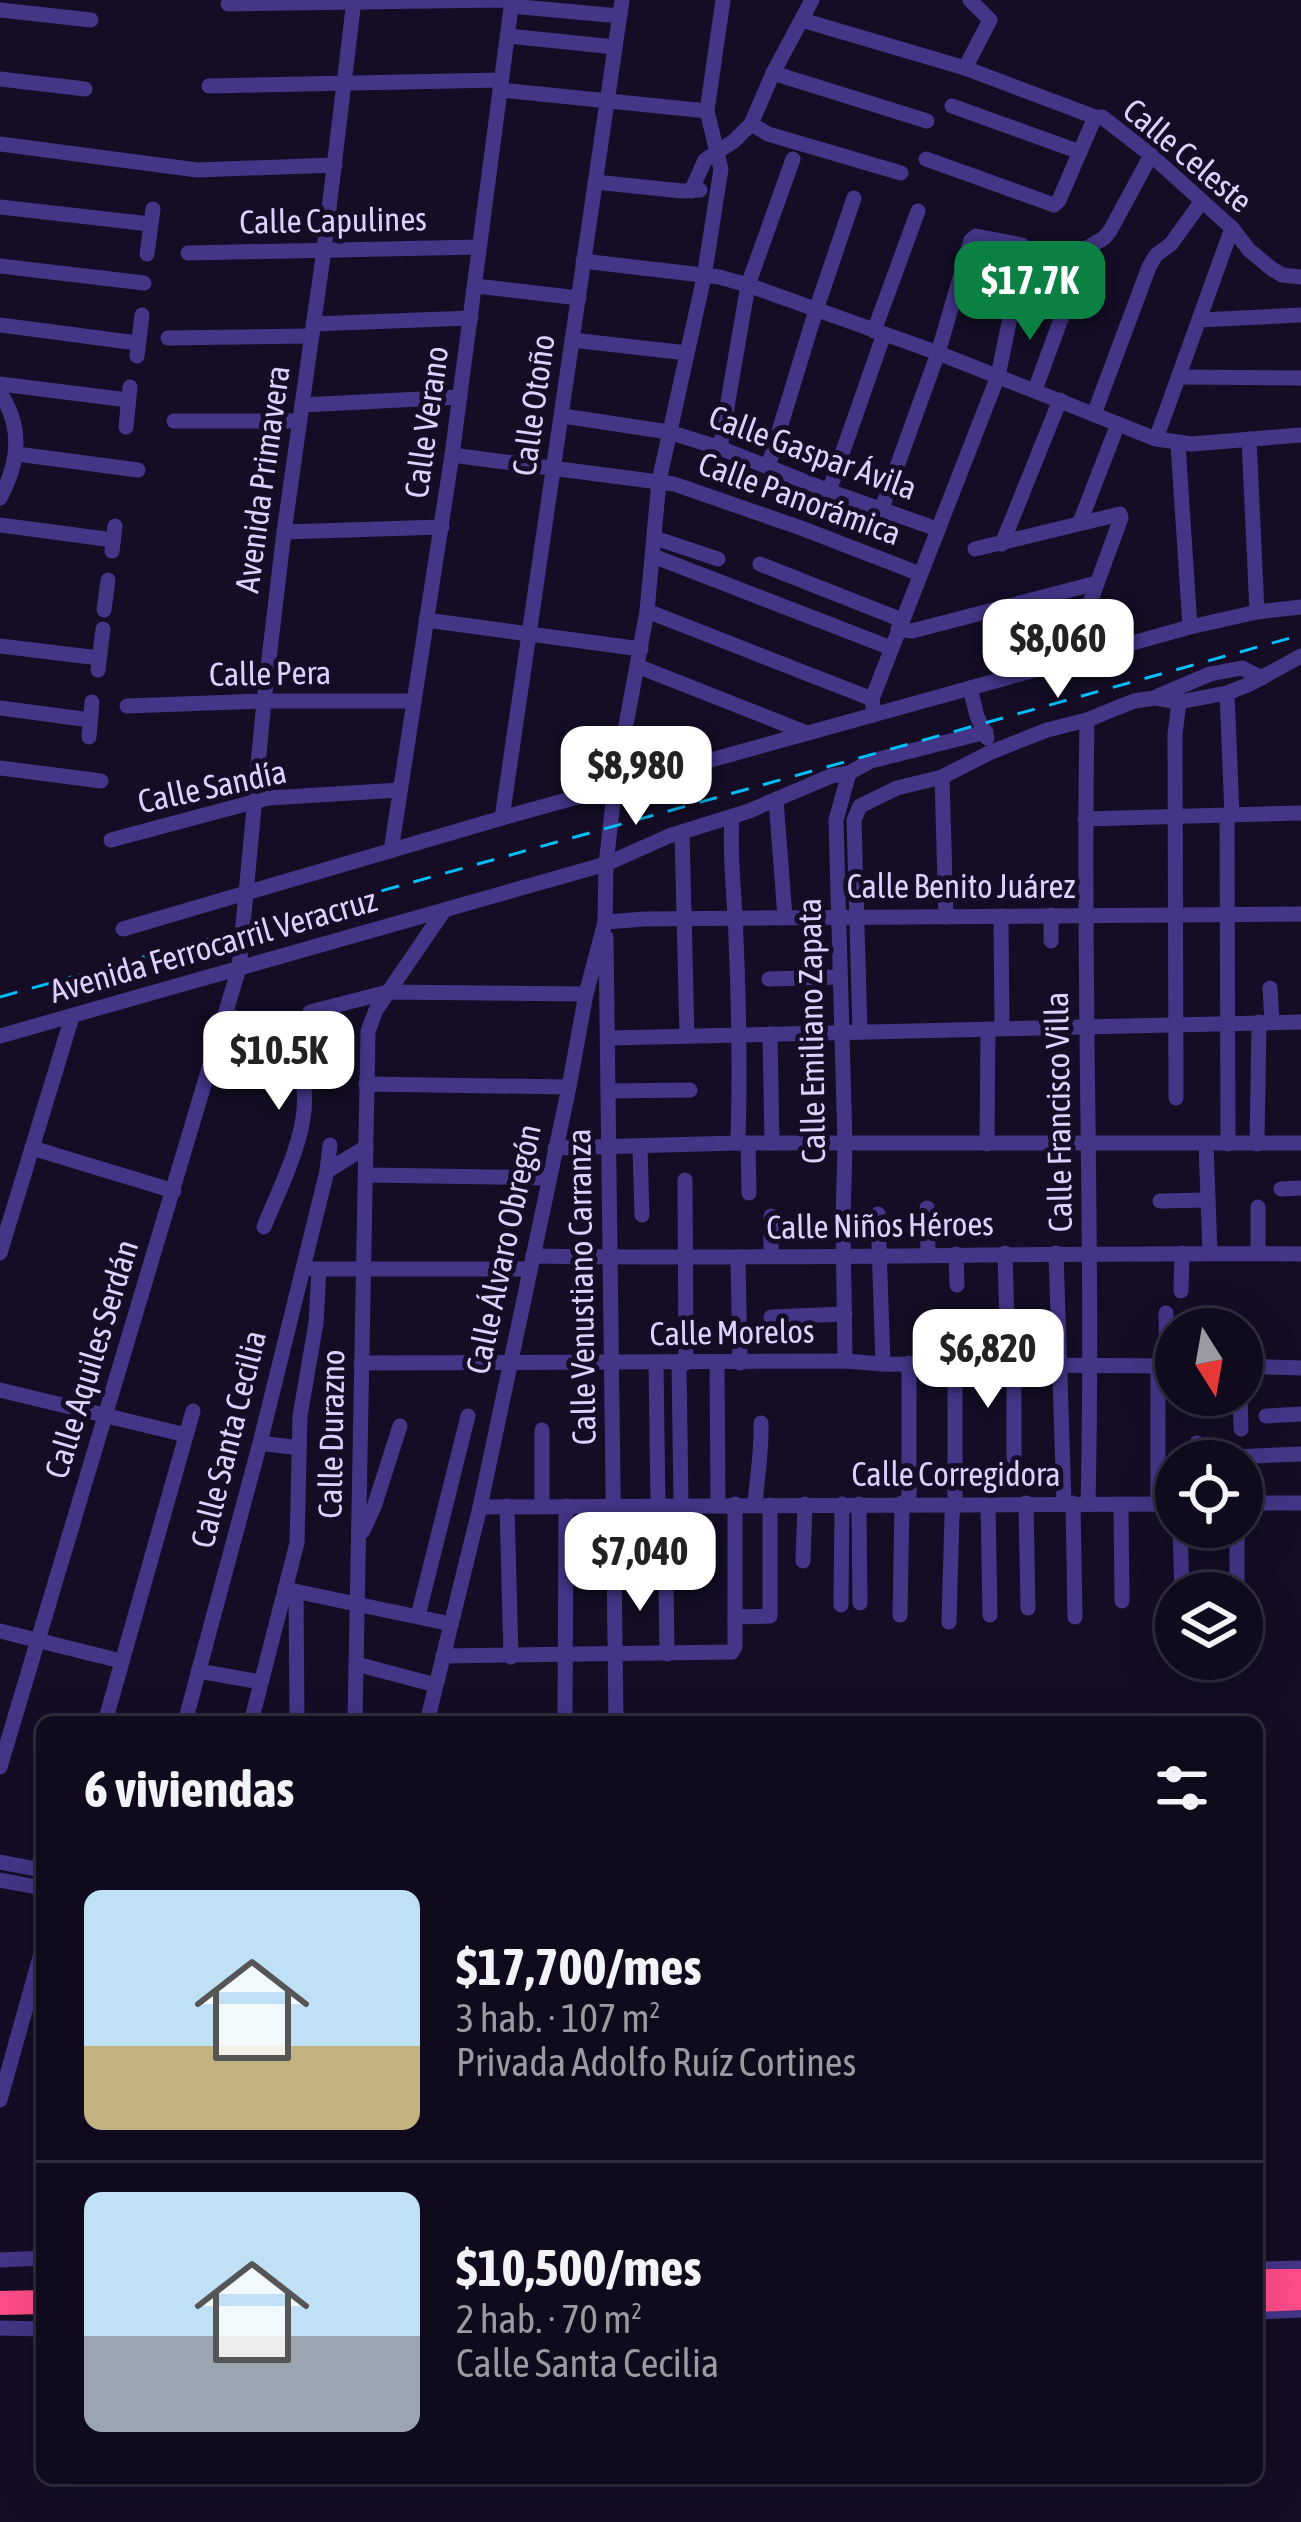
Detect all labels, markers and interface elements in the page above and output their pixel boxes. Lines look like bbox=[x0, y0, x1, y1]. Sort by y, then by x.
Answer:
street label: Calle Celeste bbox=[1116, 90, 1260, 220]
street label: Calle Capulines bbox=[239, 199, 427, 241]
pin: $17.7K bbox=[932, 241, 1128, 343]
text: $17.7K bbox=[981, 258, 1079, 302]
street label: Calle Otoño bbox=[504, 332, 562, 478]
street label: Calle Verano bbox=[397, 344, 455, 500]
street label: Avenida Primavera bbox=[227, 363, 297, 595]
street label: Calle Gaspar Ávila bbox=[704, 397, 922, 507]
street label: Calle Panorámica bbox=[694, 444, 906, 552]
pin: $8,060 bbox=[960, 599, 1156, 701]
text: $8,060 bbox=[1010, 616, 1106, 660]
street label: Calle Pera bbox=[209, 653, 331, 693]
pin: $8,980 bbox=[538, 726, 734, 828]
text: $8,980 bbox=[588, 743, 684, 787]
street label: Calle Sandía bbox=[134, 752, 290, 820]
street label: Calle Benito Juárez bbox=[847, 867, 1075, 905]
street label: Avenida Ferrocarril Veracruz bbox=[45, 880, 381, 1010]
street label: Calle Emiliano Zapata bbox=[790, 898, 832, 1164]
street label: Calle Francisco Villa bbox=[1037, 992, 1079, 1232]
pin: $10.5K bbox=[181, 1011, 377, 1113]
text: $10.5K bbox=[230, 1028, 328, 1072]
street label: Calle Álvaro Obregón bbox=[458, 1121, 548, 1377]
street label: Calle Venustiano Carranza bbox=[559, 1128, 603, 1446]
street label: Calle Niños Héroes bbox=[766, 1204, 994, 1246]
street label: Calle Aquiles Serdán bbox=[37, 1235, 145, 1483]
north arrow bbox=[1155, 1308, 1263, 1416]
map controls bbox=[1155, 1308, 1263, 1680]
pin: $6,820 bbox=[890, 1309, 1086, 1411]
street label: Calle Morelos bbox=[649, 1312, 815, 1352]
street label: Calle Santa Cecilia bbox=[183, 1326, 273, 1552]
text: $6,820 bbox=[940, 1326, 1036, 1370]
street label: Calle Durazno bbox=[311, 1349, 351, 1519]
button: locate bbox=[1155, 1440, 1263, 1548]
street label: Calle Corregidora bbox=[851, 1455, 1061, 1493]
pin: $7,040 bbox=[542, 1512, 738, 1614]
text: $7,040 bbox=[592, 1529, 688, 1573]
button: layers bbox=[1155, 1572, 1263, 1680]
icon: filters bbox=[1149, 1755, 1215, 1821]
text: 6 viviendas bbox=[84, 1759, 294, 1818]
text: $17,700/mes bbox=[456, 1937, 701, 1996]
icon: home bbox=[180, 1938, 324, 2082]
text: 3 hab. · 107 m² bbox=[456, 1996, 661, 2040]
text: Privada Adolfo Ruíz Cortines bbox=[456, 2040, 856, 2084]
text: $10,500/mes bbox=[456, 2238, 701, 2297]
icon: home bbox=[180, 2240, 324, 2384]
text: 2 hab. · 70 m² bbox=[456, 2297, 642, 2341]
text: Calle Santa Cecilia bbox=[456, 2341, 719, 2385]

